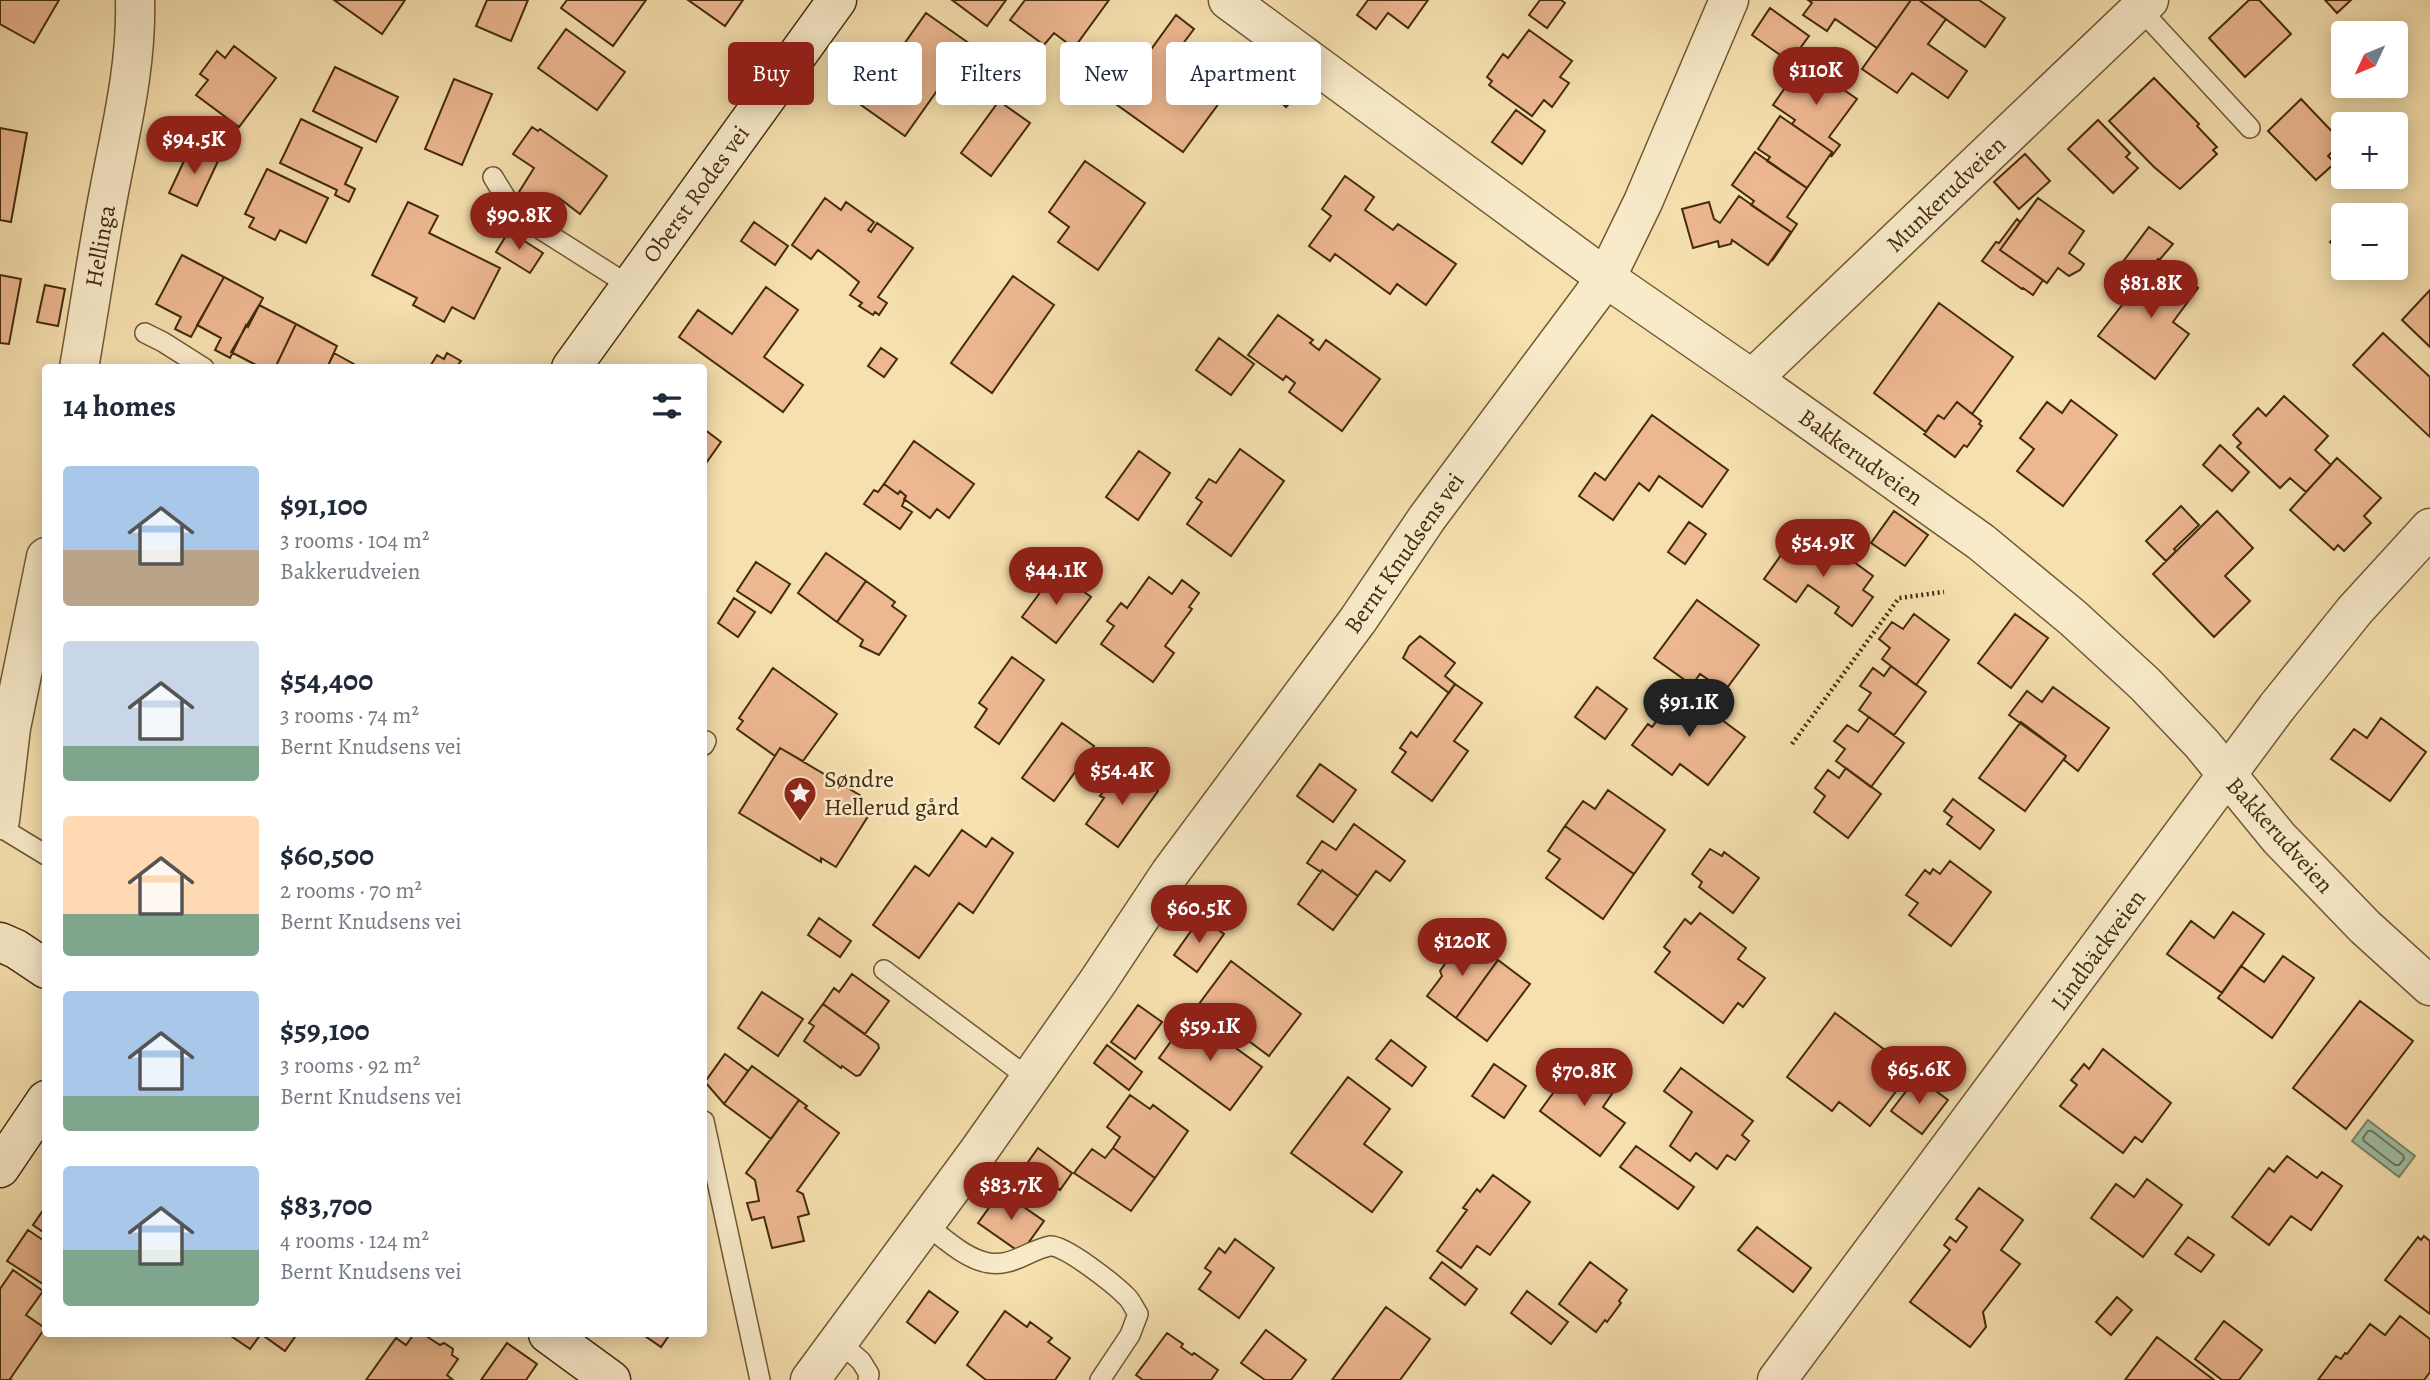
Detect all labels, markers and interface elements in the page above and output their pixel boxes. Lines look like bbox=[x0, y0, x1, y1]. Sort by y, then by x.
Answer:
north arrow bbox=[2331, 21, 2408, 98]
map controls bbox=[2331, 21, 2408, 280]
chip: Buy bbox=[728, 42, 814, 105]
chip: Rent bbox=[828, 42, 922, 105]
chip: Filters bbox=[936, 42, 1046, 105]
chip: New bbox=[1060, 42, 1152, 105]
chip: Apartment bbox=[1166, 42, 1321, 105]
pin: $110K bbox=[1767, 48, 1865, 107]
text: $110K bbox=[1789, 54, 1843, 85]
button: + bbox=[2331, 112, 2408, 189]
pin: $94.5K bbox=[137, 116, 251, 176]
street label: Oberst Rodes vei bbox=[635, 119, 757, 269]
text: $94.5K bbox=[162, 123, 226, 154]
street label: Munkerudveien bbox=[1879, 129, 2013, 259]
pin: $90.8K bbox=[462, 192, 576, 252]
text: $90.8K bbox=[486, 199, 552, 230]
street label: Hellinga bbox=[77, 202, 123, 290]
button: − bbox=[2331, 203, 2408, 280]
pin: $81.8K bbox=[2094, 260, 2208, 320]
text: $81.8K bbox=[2120, 267, 2182, 298]
text: 14 homes bbox=[63, 386, 176, 426]
icon: filters bbox=[648, 387, 686, 425]
street label: Bakkerudveien bbox=[1792, 401, 1930, 513]
street label: Bernt Knudsens vei bbox=[1336, 466, 1472, 640]
text: $91,100 bbox=[280, 485, 368, 525]
icon: home bbox=[119, 494, 203, 578]
pin: $54.9K bbox=[1766, 520, 1880, 579]
text: 3 rooms · 104 m² bbox=[280, 525, 429, 556]
text: $54.9K bbox=[1791, 526, 1855, 557]
pin: $44.1K bbox=[999, 548, 1113, 607]
text: $44.1K bbox=[1025, 554, 1087, 585]
text: Bakkerudveien bbox=[280, 556, 420, 587]
text: $54,400 bbox=[280, 660, 373, 700]
icon: home bbox=[119, 669, 203, 753]
pin: $91.1K bbox=[1632, 680, 1746, 739]
text: $91.1K bbox=[1659, 686, 1719, 717]
text: 3 rooms · 74 m² bbox=[280, 700, 419, 731]
text: Bernt Knudsens vei bbox=[280, 731, 462, 762]
pin: $54.4K bbox=[1065, 748, 1179, 807]
text: $54.4K bbox=[1090, 754, 1154, 785]
place label: Søndre Hellerud gård bbox=[824, 763, 959, 823]
street label: Bakkerudveien bbox=[2219, 770, 2341, 900]
place icon: Søndre Hellerud gård bbox=[781, 774, 819, 823]
text: $60,500 bbox=[280, 835, 374, 875]
icon: home bbox=[119, 844, 203, 928]
text: 2 rooms · 70 m² bbox=[280, 875, 422, 906]
street label: Lindbäckveien bbox=[2043, 883, 2153, 1017]
pin: $60.5K bbox=[1142, 886, 1256, 945]
text: $60.5K bbox=[1167, 892, 1231, 923]
text: Bernt Knudsens vei bbox=[280, 906, 462, 937]
pin: $120K bbox=[1413, 918, 1511, 978]
text: $120K bbox=[1434, 925, 1490, 956]
pin: $59.1K bbox=[1153, 1004, 1267, 1063]
text: $59,100 bbox=[280, 1010, 370, 1050]
text: $59.1K bbox=[1180, 1010, 1240, 1041]
icon: home bbox=[119, 1019, 203, 1103]
pin: $65.6K bbox=[1862, 1046, 1976, 1106]
pin: $70.8K bbox=[1527, 1048, 1641, 1108]
text: 3 rooms · 92 m² bbox=[280, 1050, 420, 1081]
text: $65.6K bbox=[1887, 1053, 1951, 1084]
text: $70.8K bbox=[1552, 1055, 1616, 1086]
text: Bernt Knudsens vei bbox=[280, 1081, 462, 1112]
pin: $83.7K bbox=[954, 1162, 1068, 1222]
text: $83.7K bbox=[980, 1169, 1042, 1200]
text: $83,700 bbox=[280, 1185, 372, 1225]
icon: home bbox=[119, 1194, 203, 1278]
text: 4 rooms · 124 m² bbox=[280, 1225, 429, 1256]
text: Bernt Knudsens vei bbox=[280, 1256, 462, 1287]

